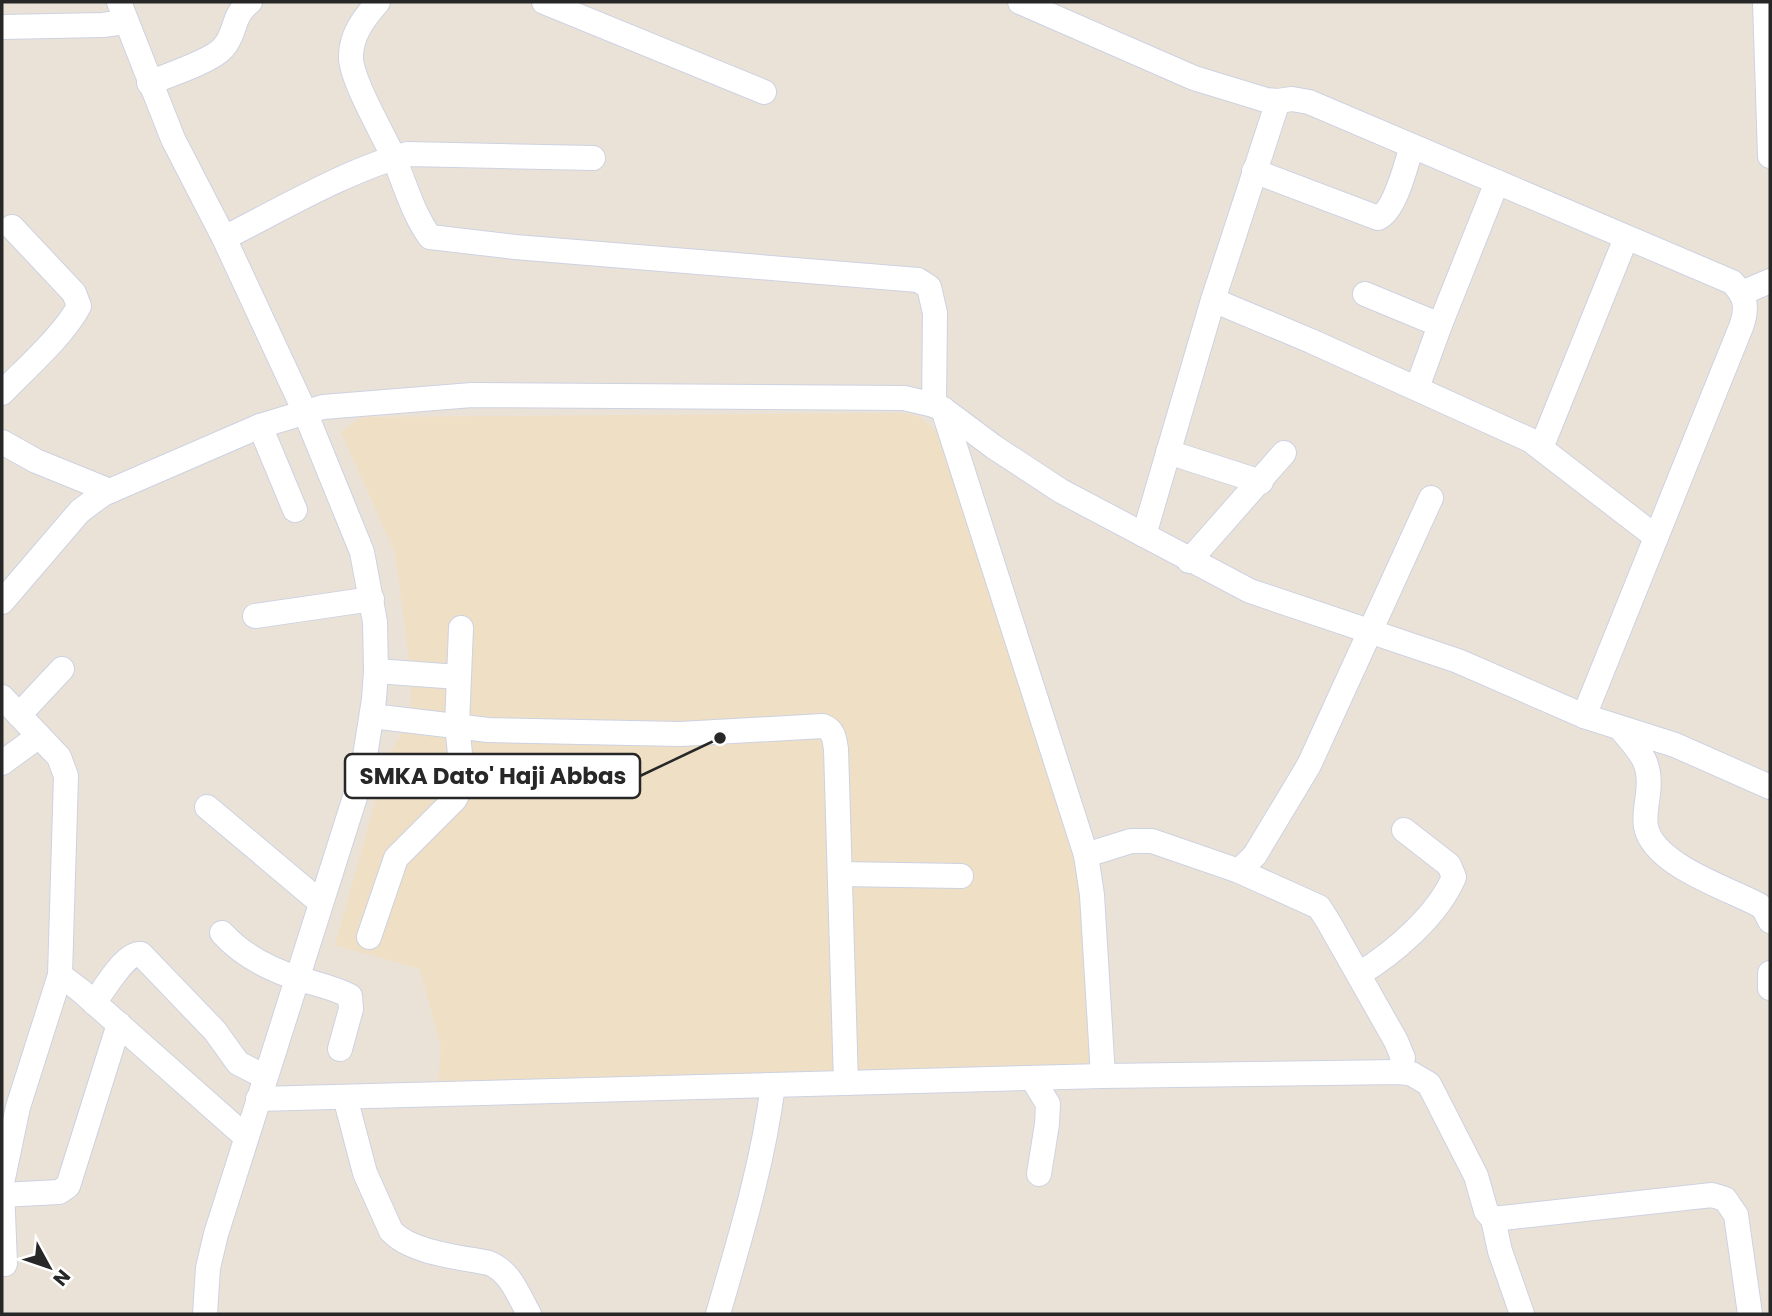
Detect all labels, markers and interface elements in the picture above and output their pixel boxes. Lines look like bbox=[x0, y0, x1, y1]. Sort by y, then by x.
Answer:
callout: SMKA Dato' Haji Abbas bbox=[345, 754, 640, 798]
text: SMKA Dato' Haji Abbas bbox=[360, 760, 626, 792]
north arrow bbox=[14, 1232, 84, 1302]
text: N bbox=[47, 1263, 77, 1292]

